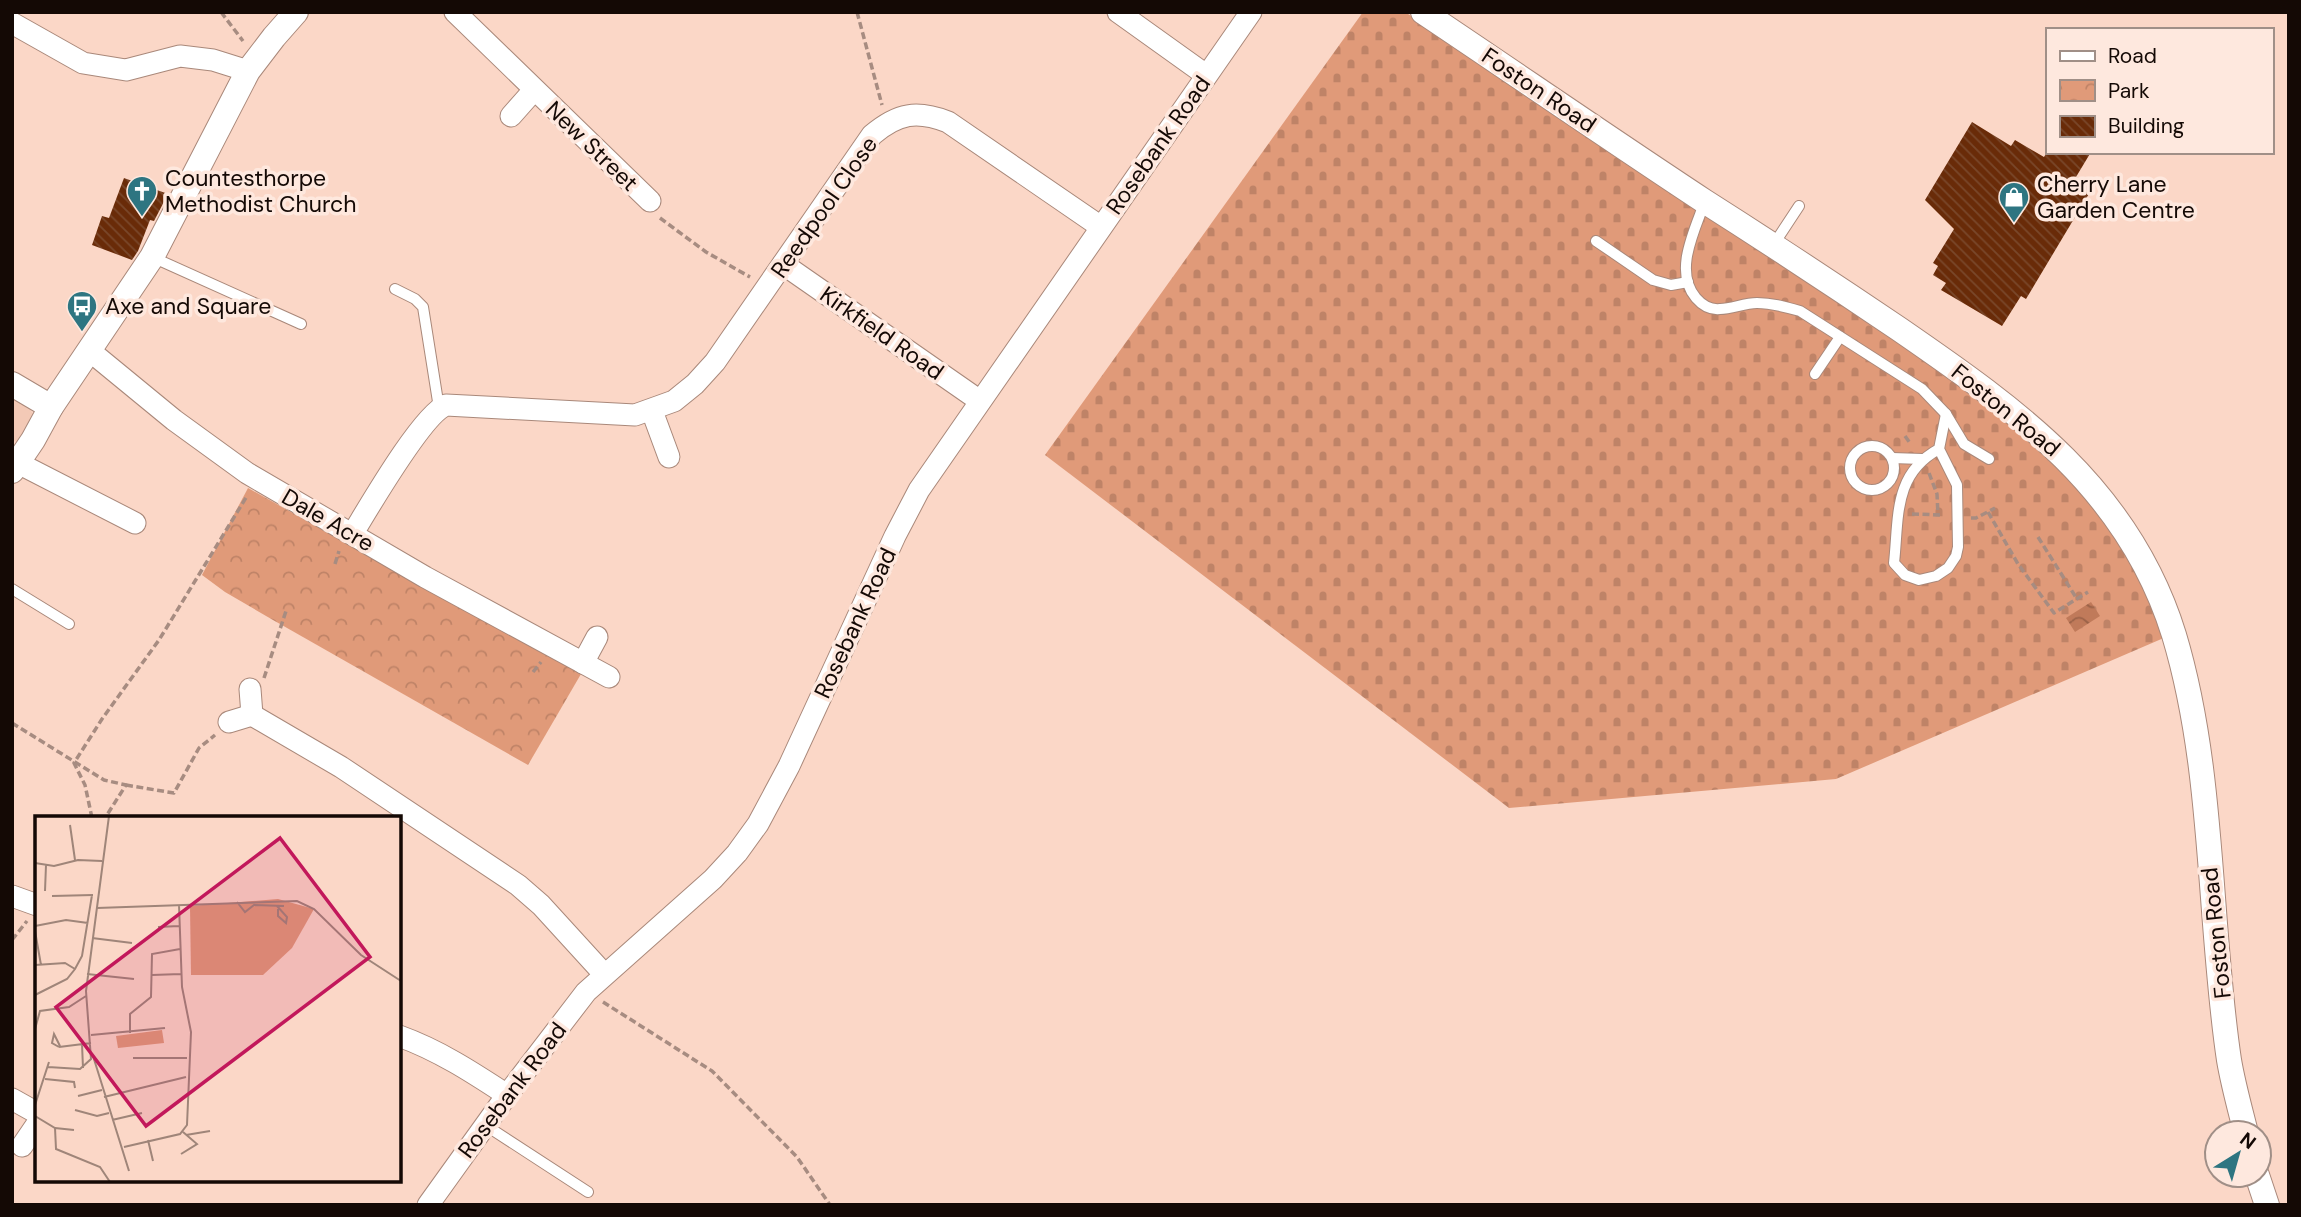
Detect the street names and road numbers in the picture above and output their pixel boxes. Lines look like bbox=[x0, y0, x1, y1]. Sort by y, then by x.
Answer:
street label: Foston Road bbox=[1476, 41, 1602, 139]
street label: Rosebank Road bbox=[1099, 70, 1217, 220]
street label: New Street bbox=[539, 94, 645, 198]
street label: Reedpool Close bbox=[764, 130, 884, 284]
street label: Kirkfield Road bbox=[814, 279, 950, 387]
street label: Foston Road bbox=[1945, 357, 2067, 463]
street label: Dale Acre bbox=[277, 482, 379, 558]
street label: Rosebank Road bbox=[807, 543, 903, 703]
street label: Foston Road bbox=[2194, 866, 2238, 1000]
street label: Rosebank Road bbox=[451, 1016, 573, 1164]

